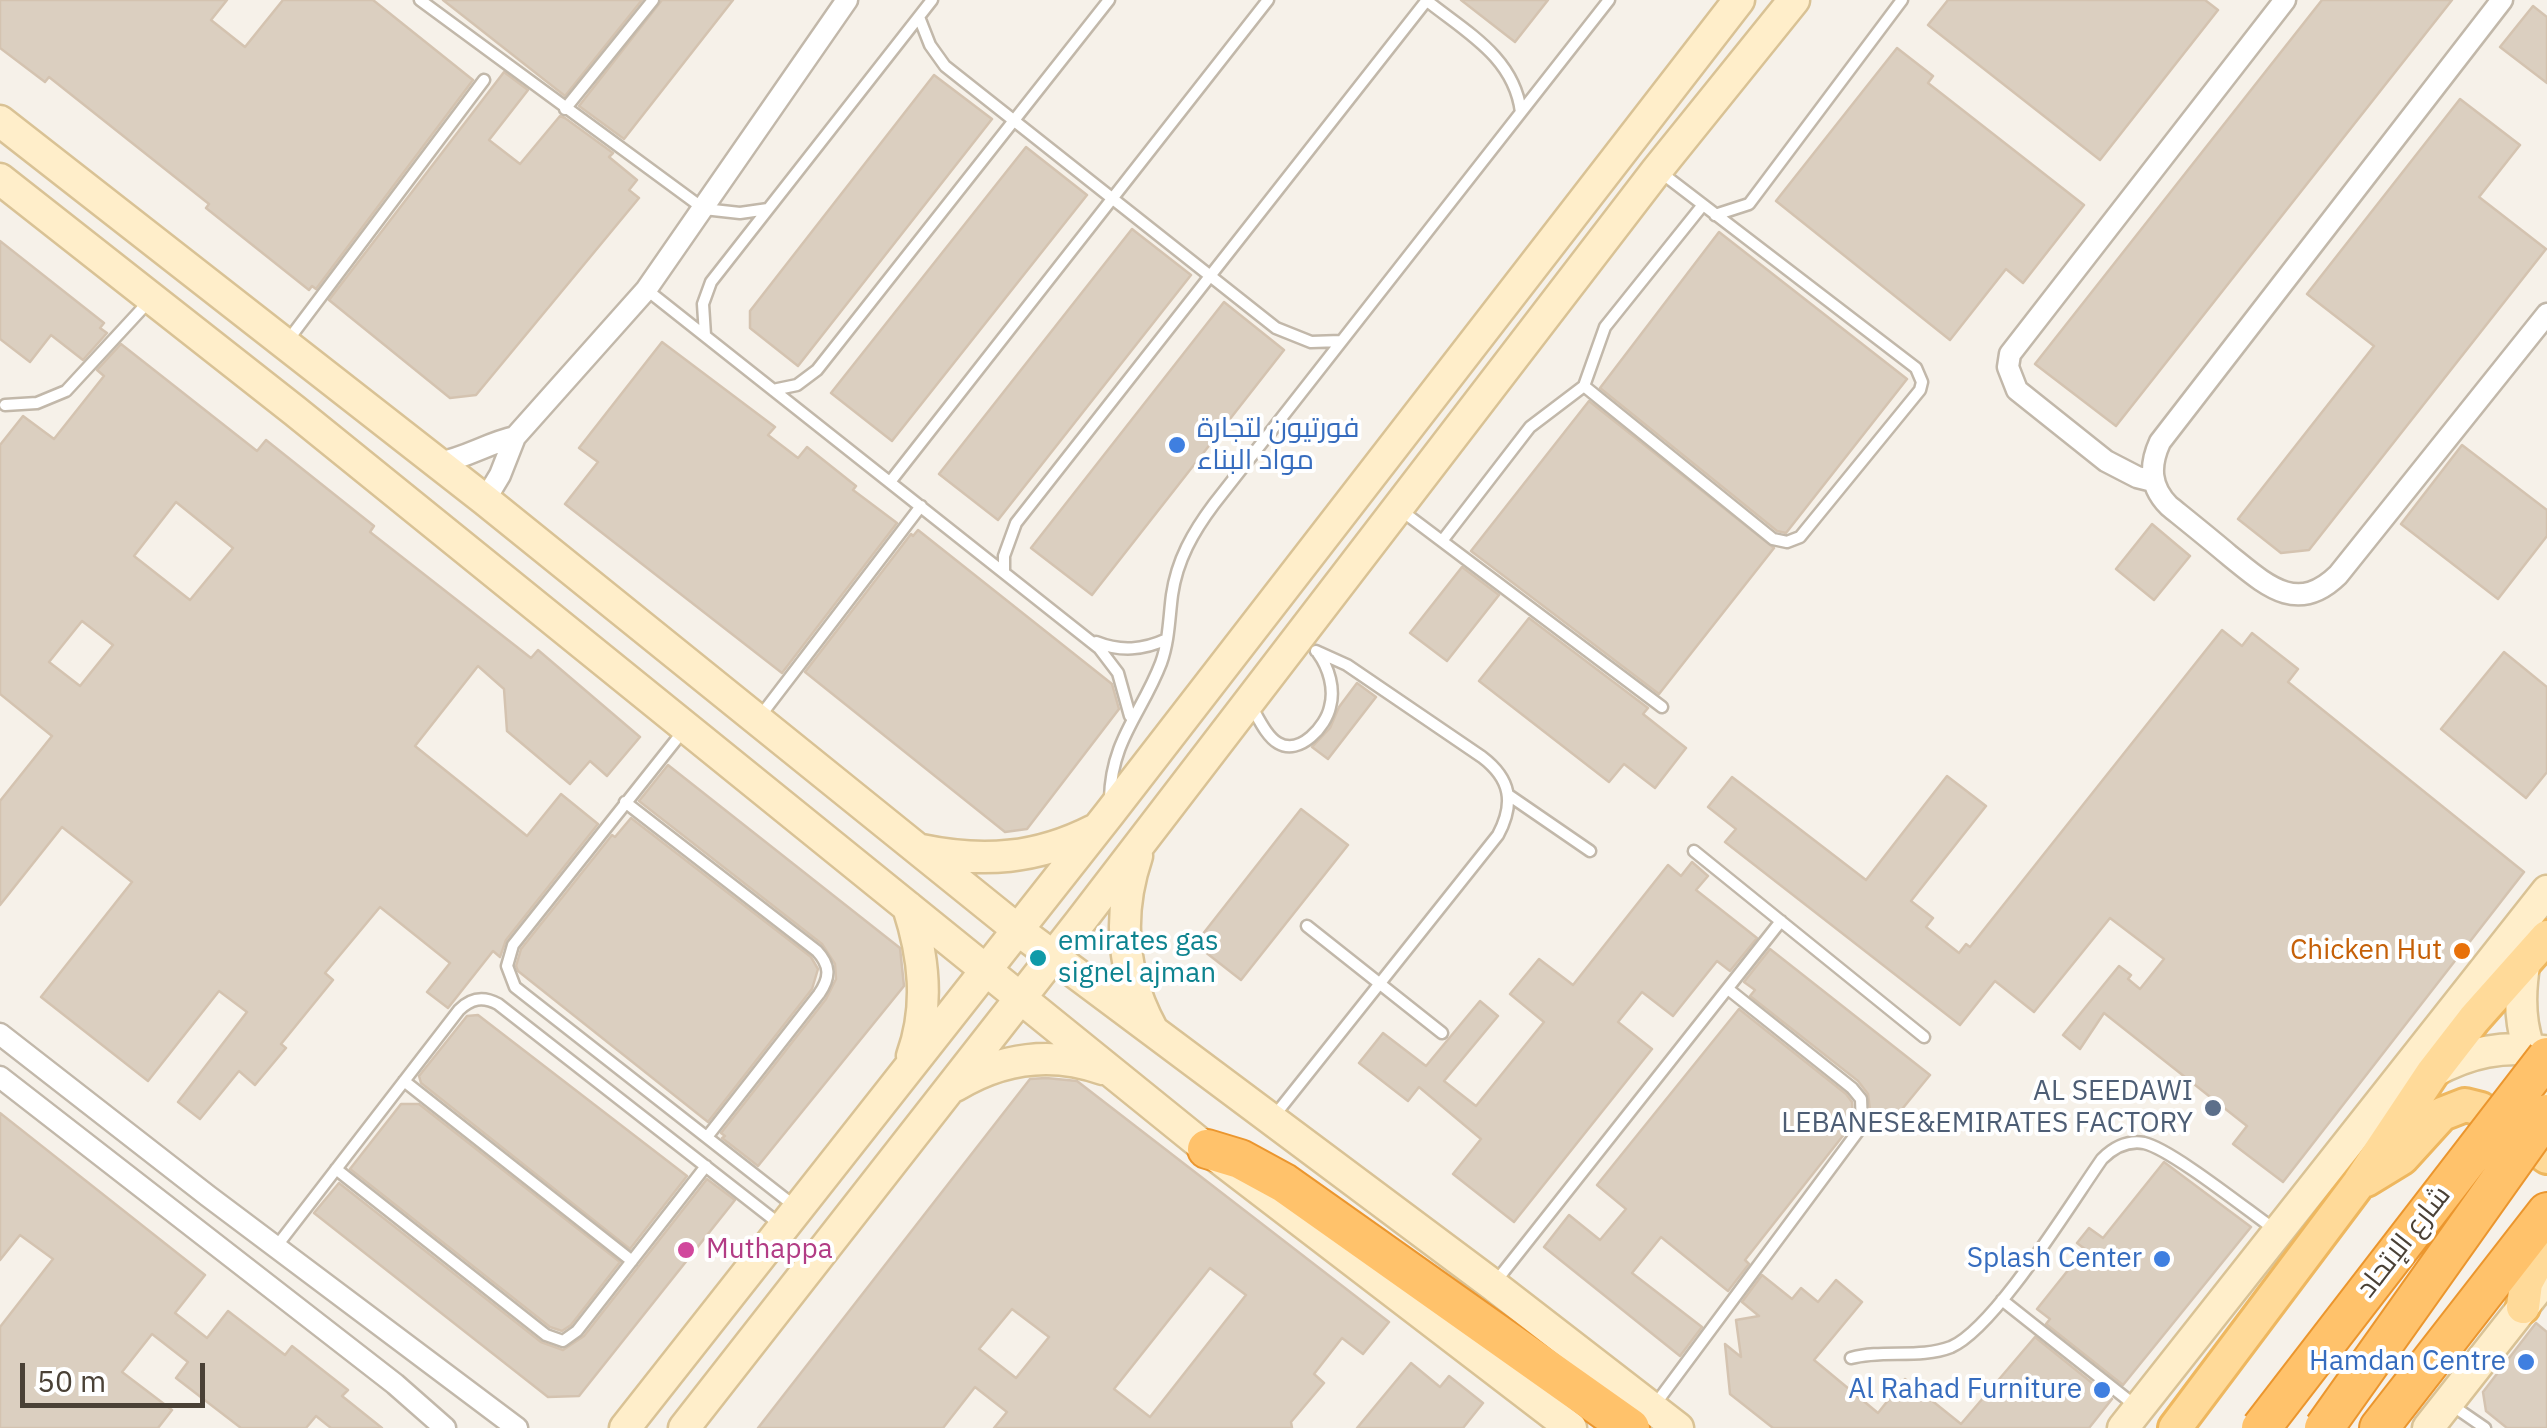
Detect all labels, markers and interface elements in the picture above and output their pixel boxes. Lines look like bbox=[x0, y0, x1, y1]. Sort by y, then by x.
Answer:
place label: فورتيون لتجارة مواد البناء bbox=[1197, 412, 1359, 478]
marker: فورتيون لتجارة مواد البناء bbox=[1166, 434, 1188, 456]
place label: emirates gas signel ajman bbox=[1058, 925, 1219, 991]
place label: Chicken Hut bbox=[2290, 934, 2442, 968]
marker: Chicken Hut bbox=[2451, 940, 2473, 962]
marker: emirates gas signel ajman bbox=[1027, 947, 1049, 969]
place label: AL SEEDAWI LEBANESE&EMIRATES FACTORY bbox=[1781, 1075, 2193, 1141]
marker: AL SEEDAWI LEBANESE&EMIRATES FACTORY bbox=[2202, 1097, 2224, 1119]
street label: شارع الإتحاد bbox=[2350, 1179, 2458, 1305]
place label: Muthappa bbox=[706, 1233, 833, 1267]
marker: Muthappa bbox=[675, 1239, 697, 1261]
place label: Splash Center bbox=[1967, 1242, 2142, 1276]
marker: Splash Center bbox=[2151, 1248, 2173, 1270]
scale bar bbox=[25, 1343, 210, 1405]
place label: Hamdan Centre bbox=[2309, 1345, 2506, 1379]
marker: Hamdan Centre bbox=[2515, 1351, 2537, 1373]
text: 50 m bbox=[37, 1361, 106, 1400]
place label: Al Rahad Furniture bbox=[1848, 1373, 2082, 1407]
marker: Al Rahad Furniture bbox=[2091, 1379, 2113, 1401]

